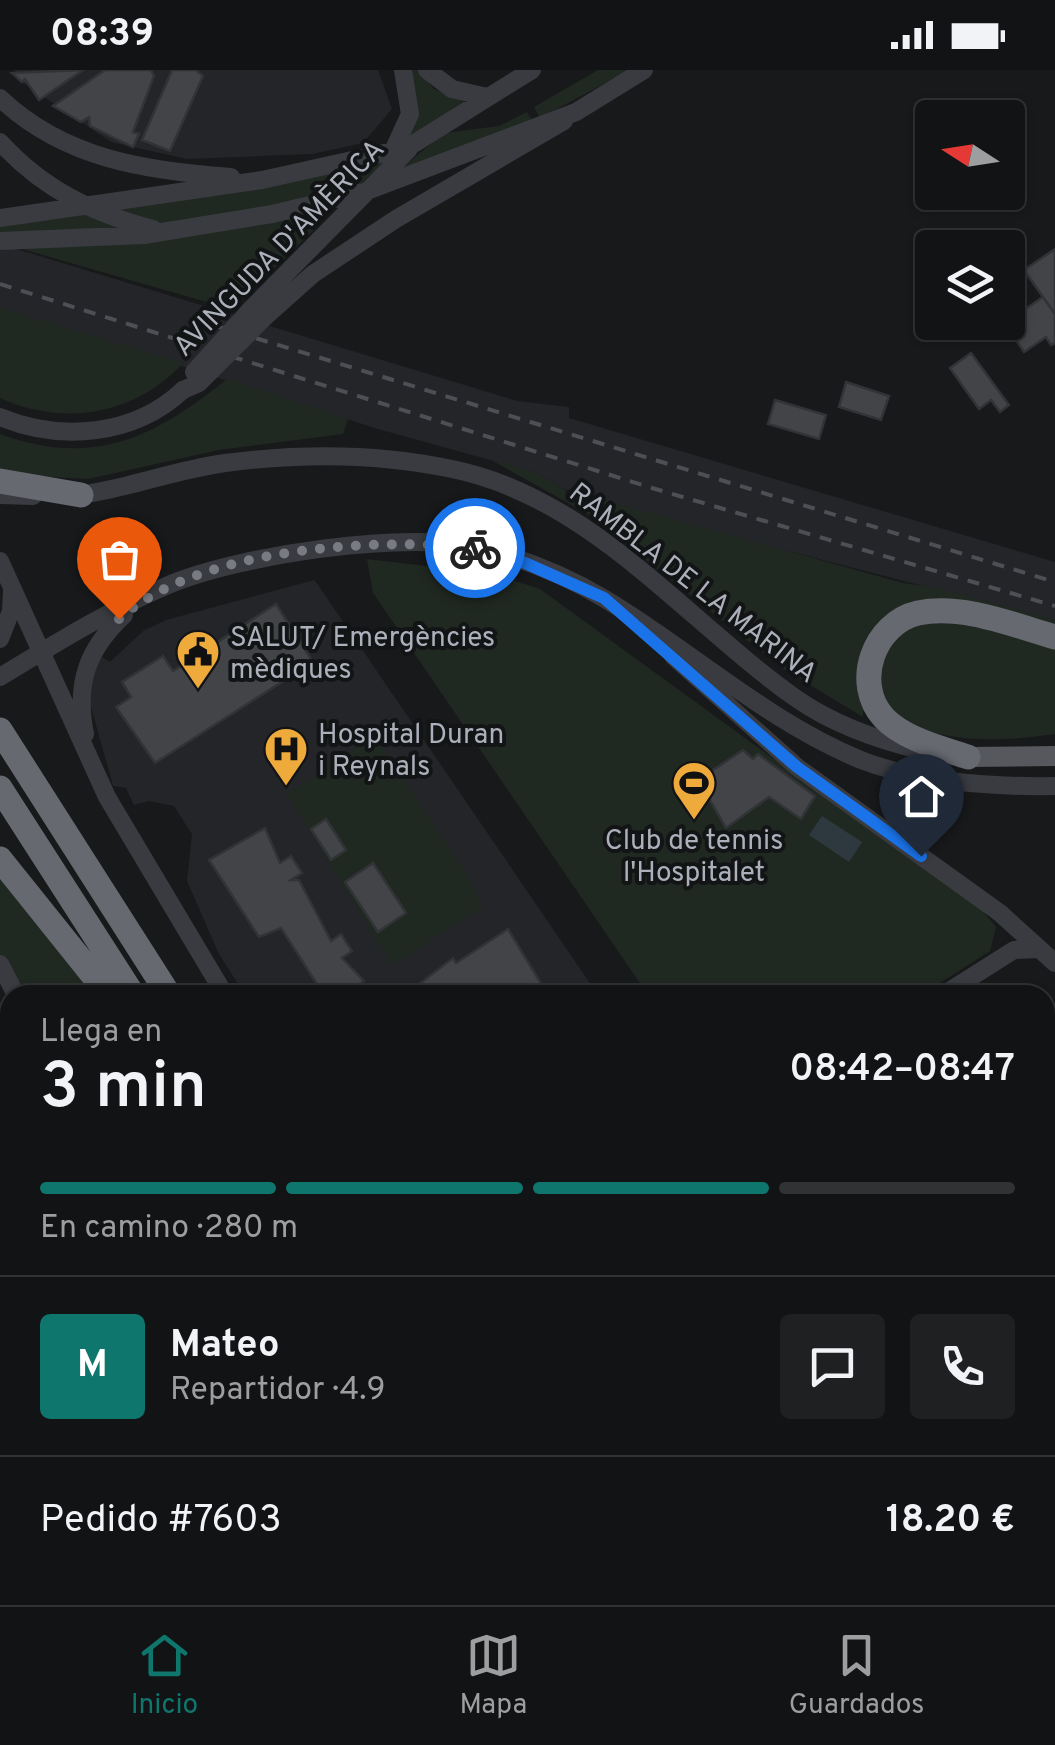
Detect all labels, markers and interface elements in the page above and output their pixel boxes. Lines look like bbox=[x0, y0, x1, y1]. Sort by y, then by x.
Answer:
text: 08:39 bbox=[50, 11, 154, 60]
north arrow bbox=[915, 100, 1025, 210]
map controls bbox=[915, 100, 1025, 340]
street label: AVINGUDA D'AMÈRICA bbox=[165, 131, 393, 365]
button: layers bbox=[915, 230, 1025, 340]
street label: RAMBLA DE LA MARINA bbox=[561, 476, 824, 693]
courier bbox=[425, 498, 525, 598]
pin bbox=[77, 517, 162, 620]
icon: bike bbox=[448, 521, 503, 576]
icon: bag bbox=[92, 532, 147, 587]
place label: SALUT/ Emergències mèdiques bbox=[230, 621, 495, 689]
public building icon: SALUT/ Emergències mèdiques bbox=[175, 629, 221, 690]
place label: Hospital Duran i Reynals bbox=[318, 718, 504, 786]
hospital icon: Hospital Duran i Reynals bbox=[263, 726, 309, 787]
pin bbox=[879, 754, 964, 857]
sports icon: Club de tennis l'Hospitalet bbox=[671, 760, 717, 821]
icon: home bbox=[894, 769, 949, 824]
place label: Club de tennis l'Hospitalet bbox=[605, 824, 783, 892]
text: Llega en bbox=[40, 1013, 162, 1053]
text: 08:42–08:47 bbox=[789, 1046, 1015, 1095]
text: 3 min bbox=[40, 1049, 207, 1131]
text: En camino · 280 m bbox=[40, 1209, 298, 1249]
button: chat bbox=[780, 1314, 885, 1419]
button: phone bbox=[910, 1314, 1015, 1419]
text: Mateo bbox=[170, 1322, 280, 1371]
text: M bbox=[77, 1342, 108, 1391]
text: Repartidor · 4.9 bbox=[170, 1371, 386, 1411]
text: Pedido #7603 bbox=[40, 1497, 282, 1546]
text: 18.20 € bbox=[886, 1497, 1015, 1546]
tab: Inicio bbox=[131, 1628, 198, 1724]
tab: Mapa bbox=[460, 1628, 527, 1724]
tab: Guardados bbox=[789, 1628, 924, 1724]

